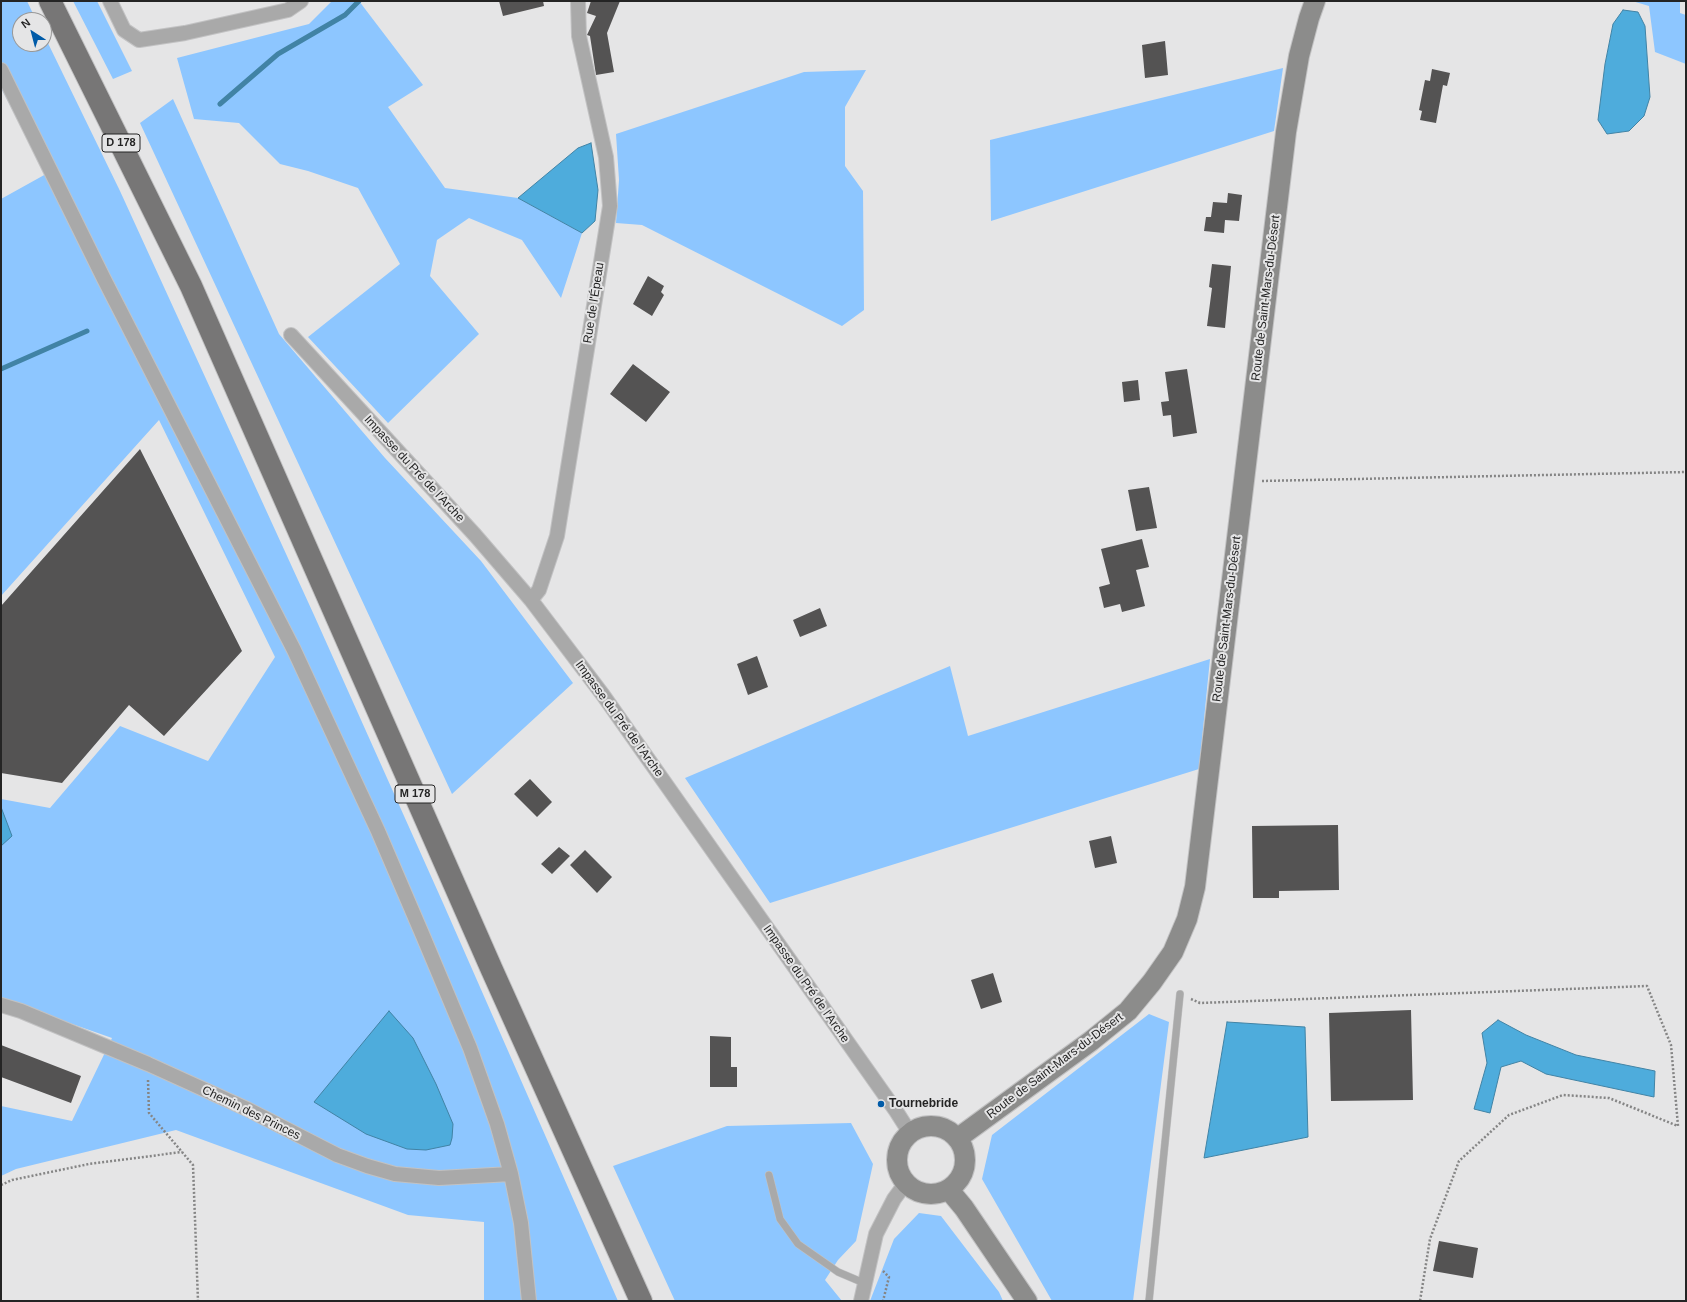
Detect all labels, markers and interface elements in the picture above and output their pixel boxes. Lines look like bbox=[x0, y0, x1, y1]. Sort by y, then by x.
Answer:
north arrow bbox=[12, 12, 52, 52]
text: N bbox=[19, 16, 32, 30]
road number: D 178 bbox=[102, 134, 140, 152]
street label: Route de Saint-Mars-du-Désert bbox=[1249, 214, 1283, 382]
street label: Rue de l'Épeau bbox=[580, 262, 608, 344]
street label: Impasse du Pré de l'Arche bbox=[361, 413, 467, 525]
street label: Route de Saint-Mars-du-Désert bbox=[1210, 535, 1244, 703]
street label: Impasse du Pré de l'Arche bbox=[572, 658, 666, 780]
road number: M 178 bbox=[395, 785, 435, 803]
street label: Impasse du Pré de l'Arche bbox=[760, 922, 852, 1046]
street label: Route de Saint-Mars-du-Désert bbox=[984, 1010, 1126, 1122]
street label: Chemin des Princes bbox=[200, 1083, 302, 1143]
place label: Tournebride bbox=[889, 1097, 958, 1111]
marker: Tournebride bbox=[876, 1099, 886, 1109]

